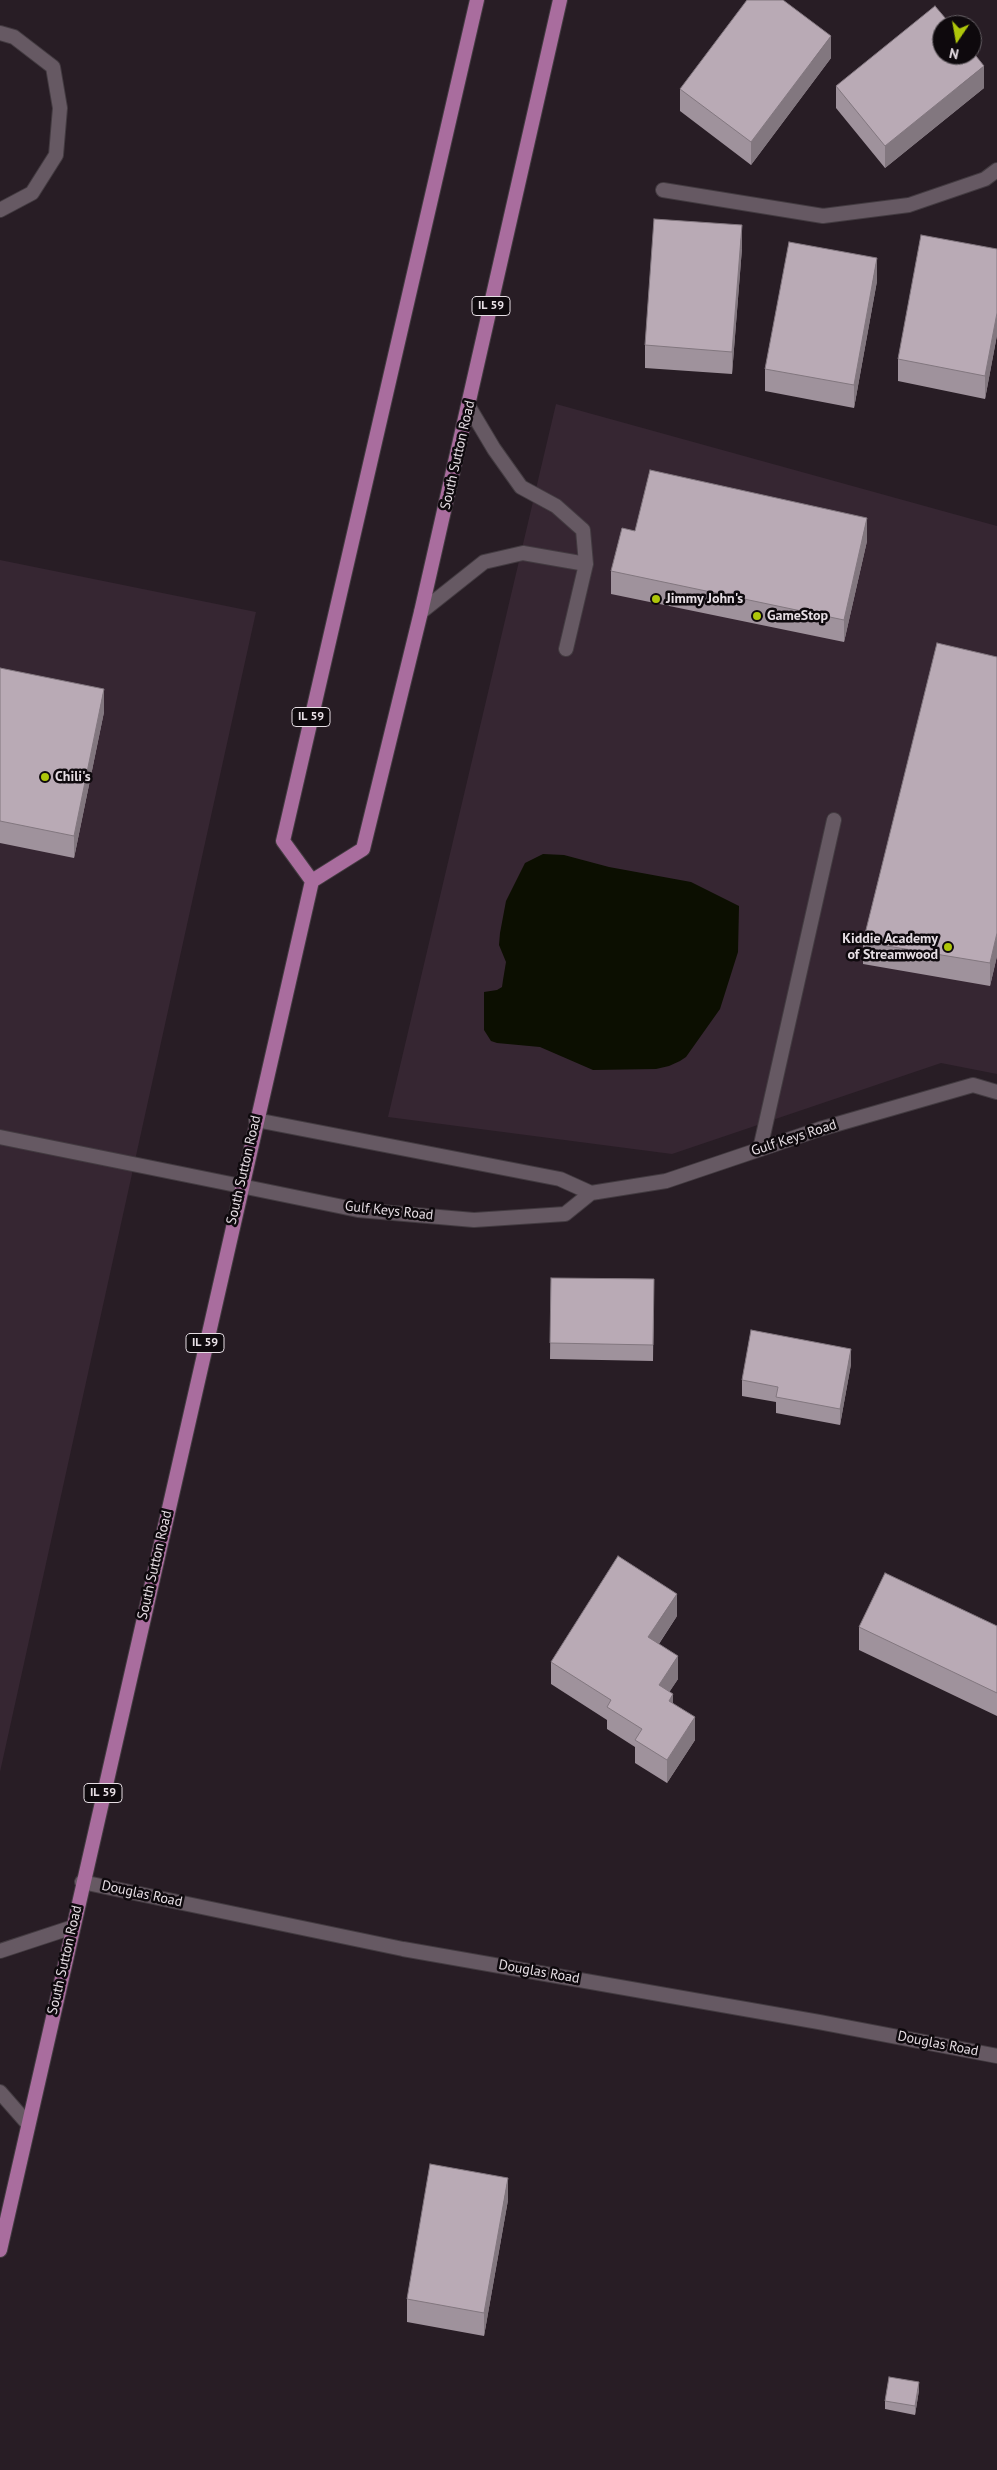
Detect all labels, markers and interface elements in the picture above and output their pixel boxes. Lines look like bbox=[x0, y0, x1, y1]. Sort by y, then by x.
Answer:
north arrow bbox=[932, 15, 982, 65]
text: N bbox=[948, 44, 960, 63]
road number: IL 59 bbox=[472, 296, 510, 316]
street label: South Sutton Road bbox=[437, 399, 479, 511]
place label: Jimmy John's bbox=[666, 591, 743, 607]
marker: Jimmy John's bbox=[650, 593, 662, 605]
place label: GameStop bbox=[767, 608, 828, 624]
marker: GameStop bbox=[751, 610, 763, 622]
road number: IL 59 bbox=[292, 708, 330, 726]
place label: Chili's bbox=[55, 769, 91, 785]
marker: Chili's bbox=[39, 771, 51, 783]
place label: Kiddie Academy of Streamwood bbox=[842, 931, 938, 964]
marker: Kiddie Academy of Streamwood bbox=[942, 941, 954, 953]
street label: South Sutton Road bbox=[223, 1114, 265, 1226]
street label: Gulf Keys Road bbox=[749, 1116, 839, 1160]
street label: Gulf Keys Road bbox=[344, 1198, 434, 1224]
road number: IL 59 bbox=[186, 1334, 224, 1352]
street label: South Sutton Road bbox=[134, 1509, 176, 1621]
road number: IL 59 bbox=[84, 1784, 122, 1802]
street label: Douglas Road bbox=[100, 1877, 184, 1911]
street label: South Sutton Road bbox=[44, 1904, 86, 2016]
street label: Douglas Road bbox=[497, 1957, 581, 1987]
street label: Douglas Road bbox=[896, 2028, 980, 2060]

